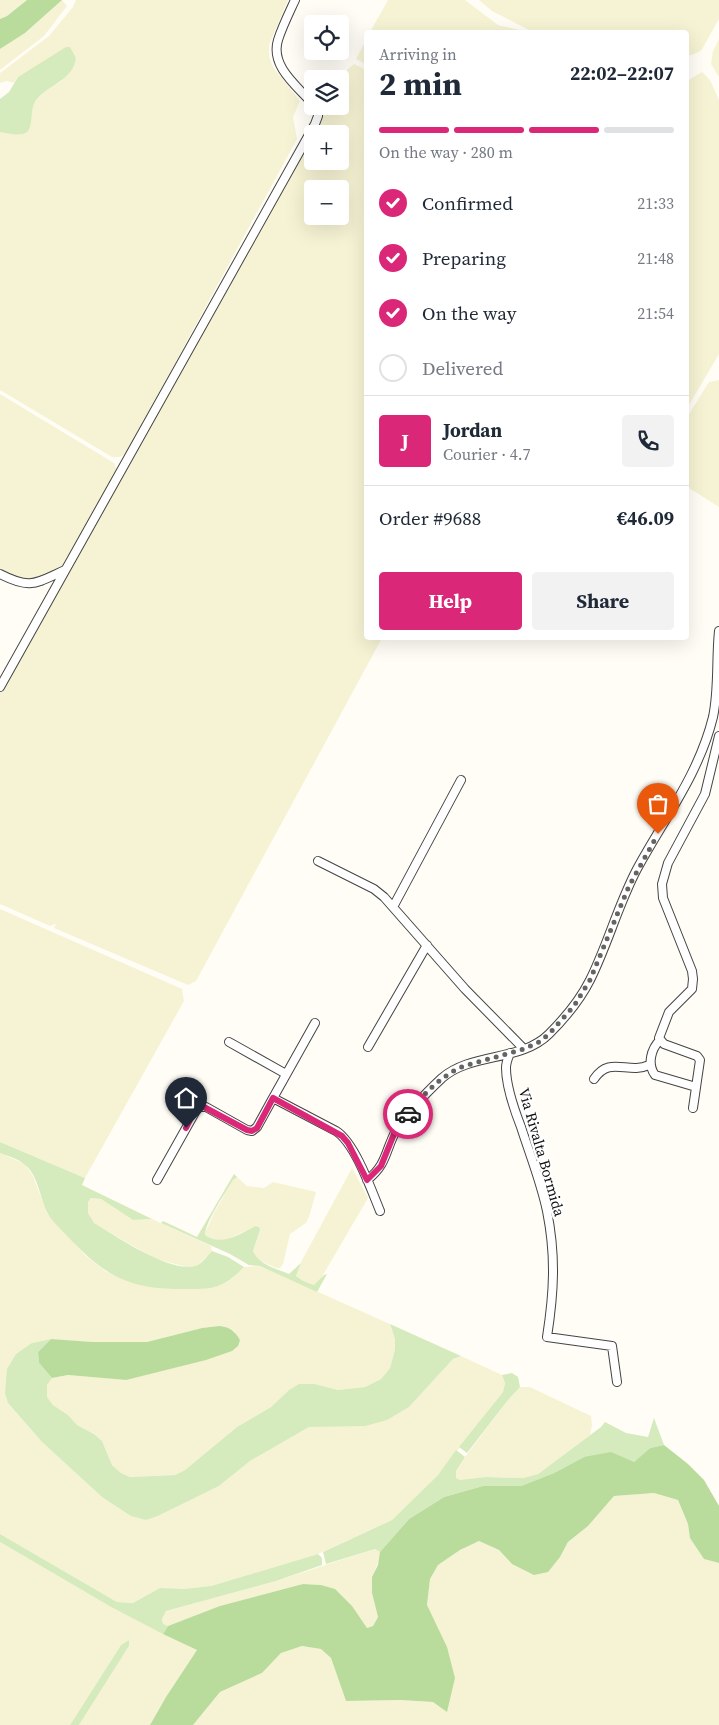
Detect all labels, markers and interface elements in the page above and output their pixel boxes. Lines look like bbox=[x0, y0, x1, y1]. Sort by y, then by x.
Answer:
map controls bbox=[304, 15, 349, 225]
button: locate bbox=[304, 15, 349, 60]
text: Arriving in bbox=[379, 43, 457, 65]
text: 22:02–22:07 bbox=[570, 60, 674, 86]
text: 2 min bbox=[379, 62, 462, 106]
button: layers bbox=[304, 70, 349, 115]
button: + bbox=[304, 125, 349, 170]
text: On the way · 280 m bbox=[379, 141, 513, 163]
button: − bbox=[304, 180, 349, 225]
icon: check bbox=[379, 189, 407, 217]
text: Confirmed bbox=[422, 190, 513, 216]
text: 21:33 bbox=[637, 192, 674, 214]
icon: check bbox=[379, 244, 407, 272]
text: Preparing bbox=[422, 245, 506, 271]
text: 21:48 bbox=[637, 247, 674, 269]
icon: check bbox=[379, 299, 407, 327]
text: On the way bbox=[422, 300, 517, 326]
text: 21:54 bbox=[637, 302, 674, 324]
text: Delivered bbox=[422, 355, 503, 381]
button: phone bbox=[622, 415, 674, 467]
text: Jordan bbox=[443, 417, 502, 443]
text: J bbox=[401, 428, 409, 454]
text: Courier · 4.7 bbox=[443, 443, 531, 465]
text: Order #9688 bbox=[379, 505, 481, 531]
text: €46.09 bbox=[617, 505, 674, 531]
button: Help bbox=[379, 572, 522, 630]
button: Share bbox=[532, 572, 674, 630]
pin bbox=[637, 783, 679, 834]
icon: bag bbox=[644, 790, 672, 818]
pin bbox=[165, 1077, 207, 1128]
icon: home bbox=[172, 1084, 200, 1112]
street label: Via Rivalta Bormida bbox=[514, 1085, 570, 1219]
courier bbox=[383, 1089, 433, 1139]
icon: car bbox=[394, 1100, 422, 1128]

